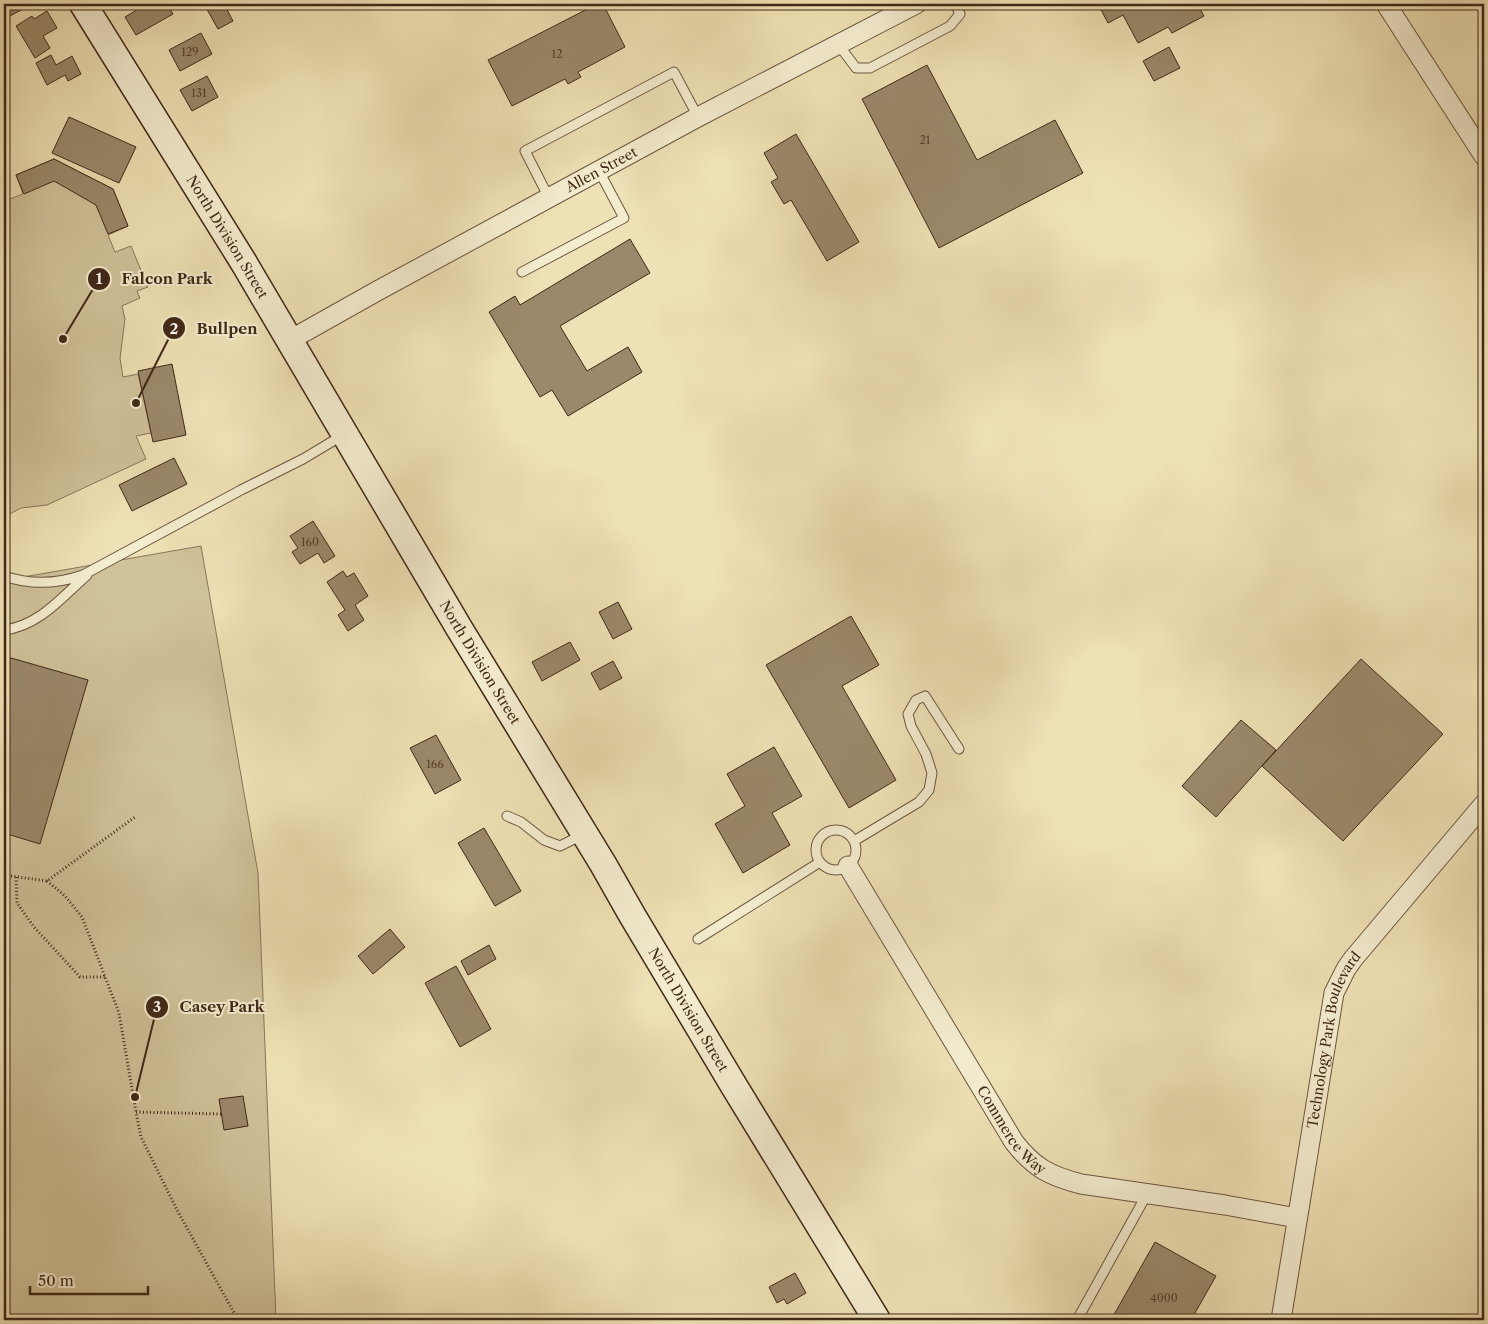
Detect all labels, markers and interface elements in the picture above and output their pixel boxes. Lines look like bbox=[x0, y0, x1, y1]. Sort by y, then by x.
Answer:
house number: 129 bbox=[181, 45, 199, 59]
house number: 12 bbox=[552, 47, 562, 61]
house number: 131 bbox=[191, 86, 207, 100]
house number: 21 bbox=[920, 133, 931, 147]
street label: Allen Street bbox=[562, 143, 640, 197]
street label: North Division Street bbox=[183, 172, 272, 302]
callout: Falcon Park bbox=[87, 264, 223, 294]
text: 1 bbox=[96, 269, 103, 288]
text: Falcon Park bbox=[121, 269, 214, 288]
callout: Bullpen bbox=[162, 313, 268, 343]
text: 2 bbox=[170, 319, 179, 338]
text: Bullpen bbox=[197, 319, 258, 338]
house number: 160 bbox=[301, 535, 319, 549]
street label: North Division Street bbox=[436, 597, 525, 728]
house number: 166 bbox=[426, 757, 444, 771]
street label: North Division Street bbox=[644, 944, 733, 1075]
street label: Technology Park Boulevard bbox=[1303, 947, 1365, 1130]
callout: Casey Park bbox=[145, 992, 275, 1022]
text: 3 bbox=[153, 997, 161, 1016]
text: Casey Park bbox=[180, 997, 266, 1016]
street label: Commerce Way bbox=[973, 1082, 1050, 1178]
scale bar bbox=[30, 1264, 148, 1296]
text: 50 m bbox=[38, 1271, 74, 1290]
house number: 4000 bbox=[1150, 1291, 1178, 1305]

